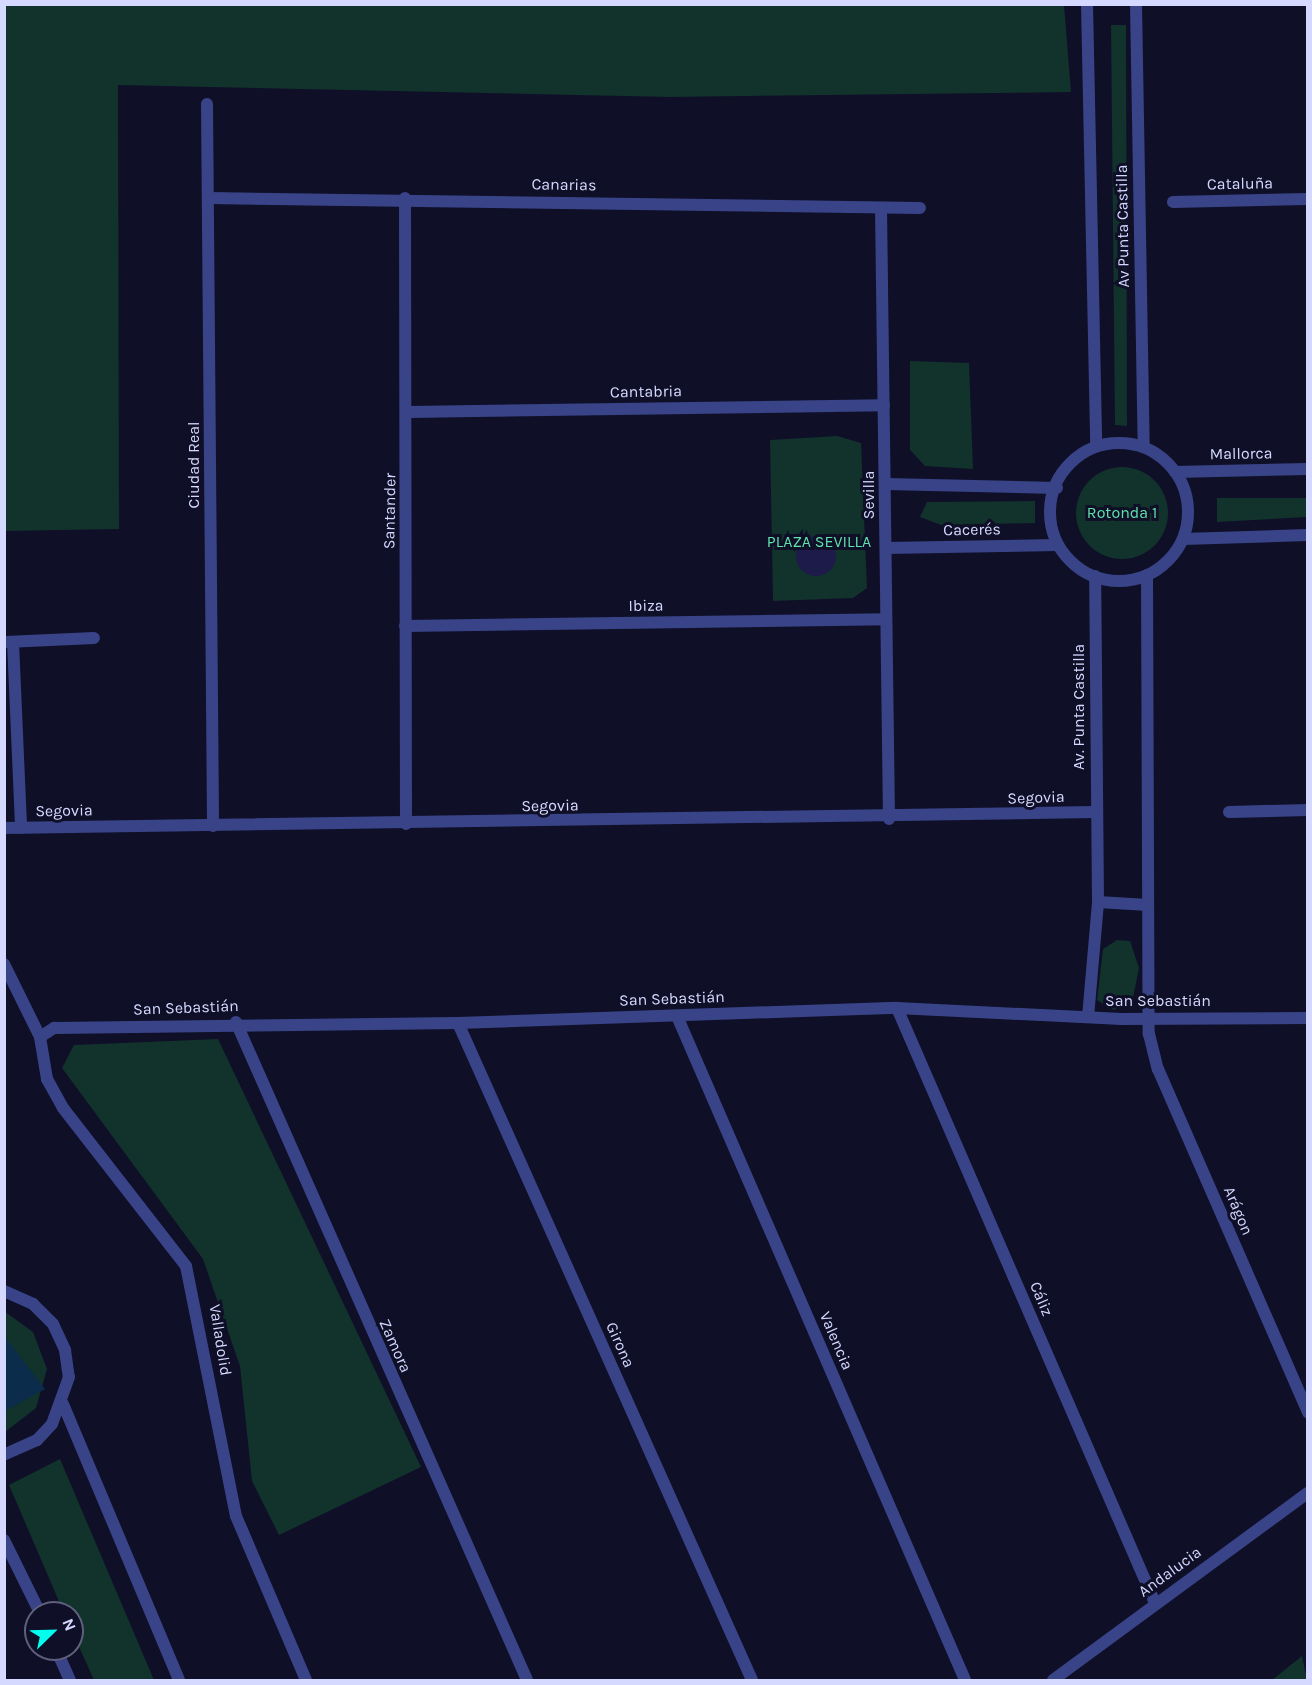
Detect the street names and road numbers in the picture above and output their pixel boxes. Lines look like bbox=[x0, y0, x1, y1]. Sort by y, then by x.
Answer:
street label: Av Punta Castilla bbox=[1112, 164, 1134, 288]
street label: Cataluña bbox=[1207, 174, 1273, 194]
street label: Canarias bbox=[531, 175, 597, 195]
street label: Cantabria bbox=[610, 382, 682, 402]
street label: Ciudad Real bbox=[184, 421, 204, 509]
street label: Mallorca bbox=[1209, 444, 1273, 464]
street label: Sevilla bbox=[859, 471, 879, 519]
street label: Santander bbox=[380, 473, 400, 549]
street label: Cacerés bbox=[943, 520, 1001, 540]
street label: Ibiza bbox=[628, 596, 664, 616]
street label: Av. Punta Castilla bbox=[1069, 644, 1089, 770]
street label: Segovia bbox=[1007, 787, 1065, 809]
street label: Segovia bbox=[521, 796, 579, 816]
street label: Segovia bbox=[35, 801, 93, 821]
street label: San Sebastián bbox=[619, 988, 725, 1010]
street label: San Sebastián bbox=[1105, 991, 1211, 1011]
street label: San Sebastián bbox=[133, 997, 239, 1019]
street label: Arágon bbox=[1219, 1184, 1257, 1238]
street label: Cáliz bbox=[1025, 1279, 1057, 1319]
street label: Valladolid bbox=[205, 1303, 235, 1377]
street label: Valencia bbox=[815, 1309, 857, 1373]
street label: Zamora bbox=[375, 1316, 415, 1376]
street label: Girona bbox=[601, 1319, 639, 1371]
street label: Andalucia bbox=[1135, 1543, 1205, 1601]

